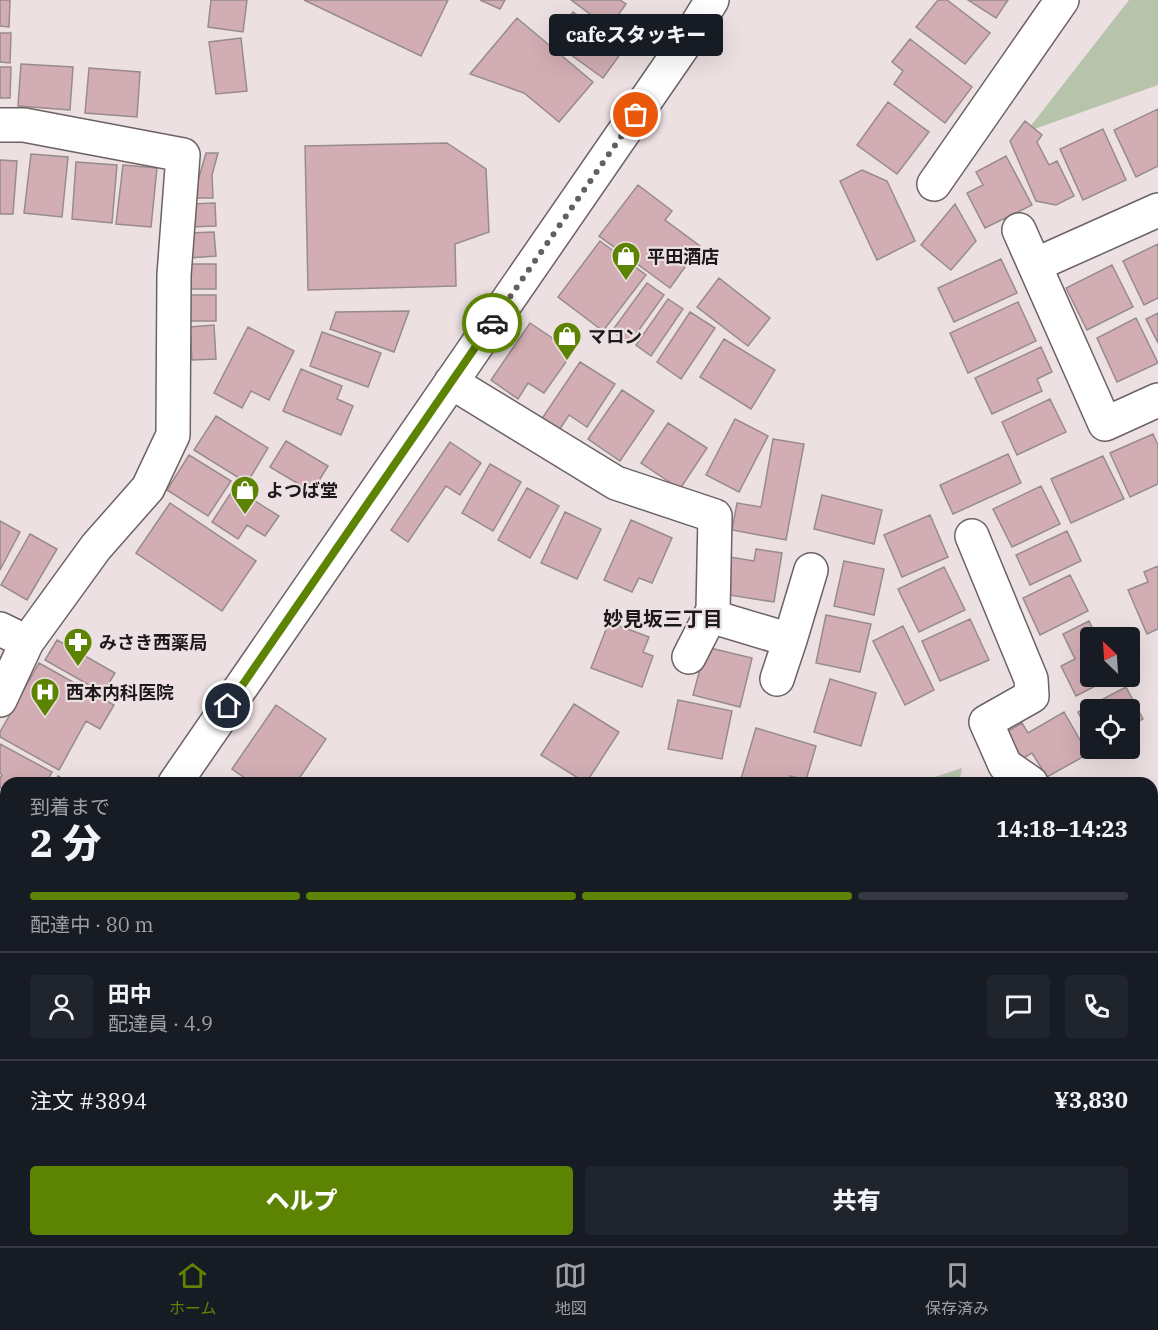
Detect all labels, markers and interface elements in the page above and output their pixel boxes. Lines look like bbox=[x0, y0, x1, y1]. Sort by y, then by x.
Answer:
callout: cafeスタッキー bbox=[549, 13, 723, 55]
text: cafeスタッキー bbox=[566, 21, 706, 48]
pin bbox=[610, 89, 661, 140]
icon: bag bbox=[619, 98, 652, 131]
shop icon: 平田酒店 bbox=[610, 240, 642, 282]
place label: 平田酒店 bbox=[647, 245, 719, 268]
courier bbox=[462, 293, 522, 353]
icon: car bbox=[476, 307, 509, 340]
shop icon: マロン bbox=[551, 320, 583, 362]
place label: マロン bbox=[588, 325, 642, 348]
shop icon: よつば堂 bbox=[229, 474, 261, 516]
place label: よつば堂 bbox=[266, 479, 338, 502]
district label: 妙見坂三丁目 bbox=[603, 605, 723, 632]
pharmacy icon: みさき西薬局 bbox=[62, 626, 94, 668]
north arrow bbox=[1080, 627, 1140, 687]
map controls bbox=[1080, 627, 1140, 759]
place label: みさき西薬局 bbox=[99, 631, 207, 654]
hospital icon: 西本内科医院 bbox=[29, 676, 61, 718]
pin bbox=[202, 680, 253, 731]
place label: 西本内科医院 bbox=[66, 681, 174, 704]
icon: home bbox=[211, 689, 244, 722]
button: locate bbox=[1080, 699, 1140, 759]
text: 到着まで bbox=[30, 793, 110, 820]
text: 14:18–14:23 bbox=[996, 814, 1128, 843]
text: 2 分 bbox=[30, 817, 101, 868]
text: 配達中 · 80 m bbox=[30, 911, 153, 938]
button: person bbox=[30, 975, 93, 1038]
button: chat bbox=[987, 975, 1050, 1038]
button: phone bbox=[1065, 975, 1128, 1038]
text: 田中 bbox=[108, 979, 152, 1008]
text: 配達員 · 4.9 bbox=[108, 1010, 213, 1037]
text: ¥3,830 bbox=[1054, 1085, 1128, 1114]
text: 注文 #3894 bbox=[30, 1086, 147, 1115]
button: ヘルプ bbox=[30, 1166, 573, 1235]
button: 共有 bbox=[585, 1166, 1128, 1235]
tab: ホーム bbox=[169, 1259, 216, 1319]
tab: 地図 bbox=[554, 1259, 587, 1319]
tab: 保存済み bbox=[925, 1259, 989, 1319]

